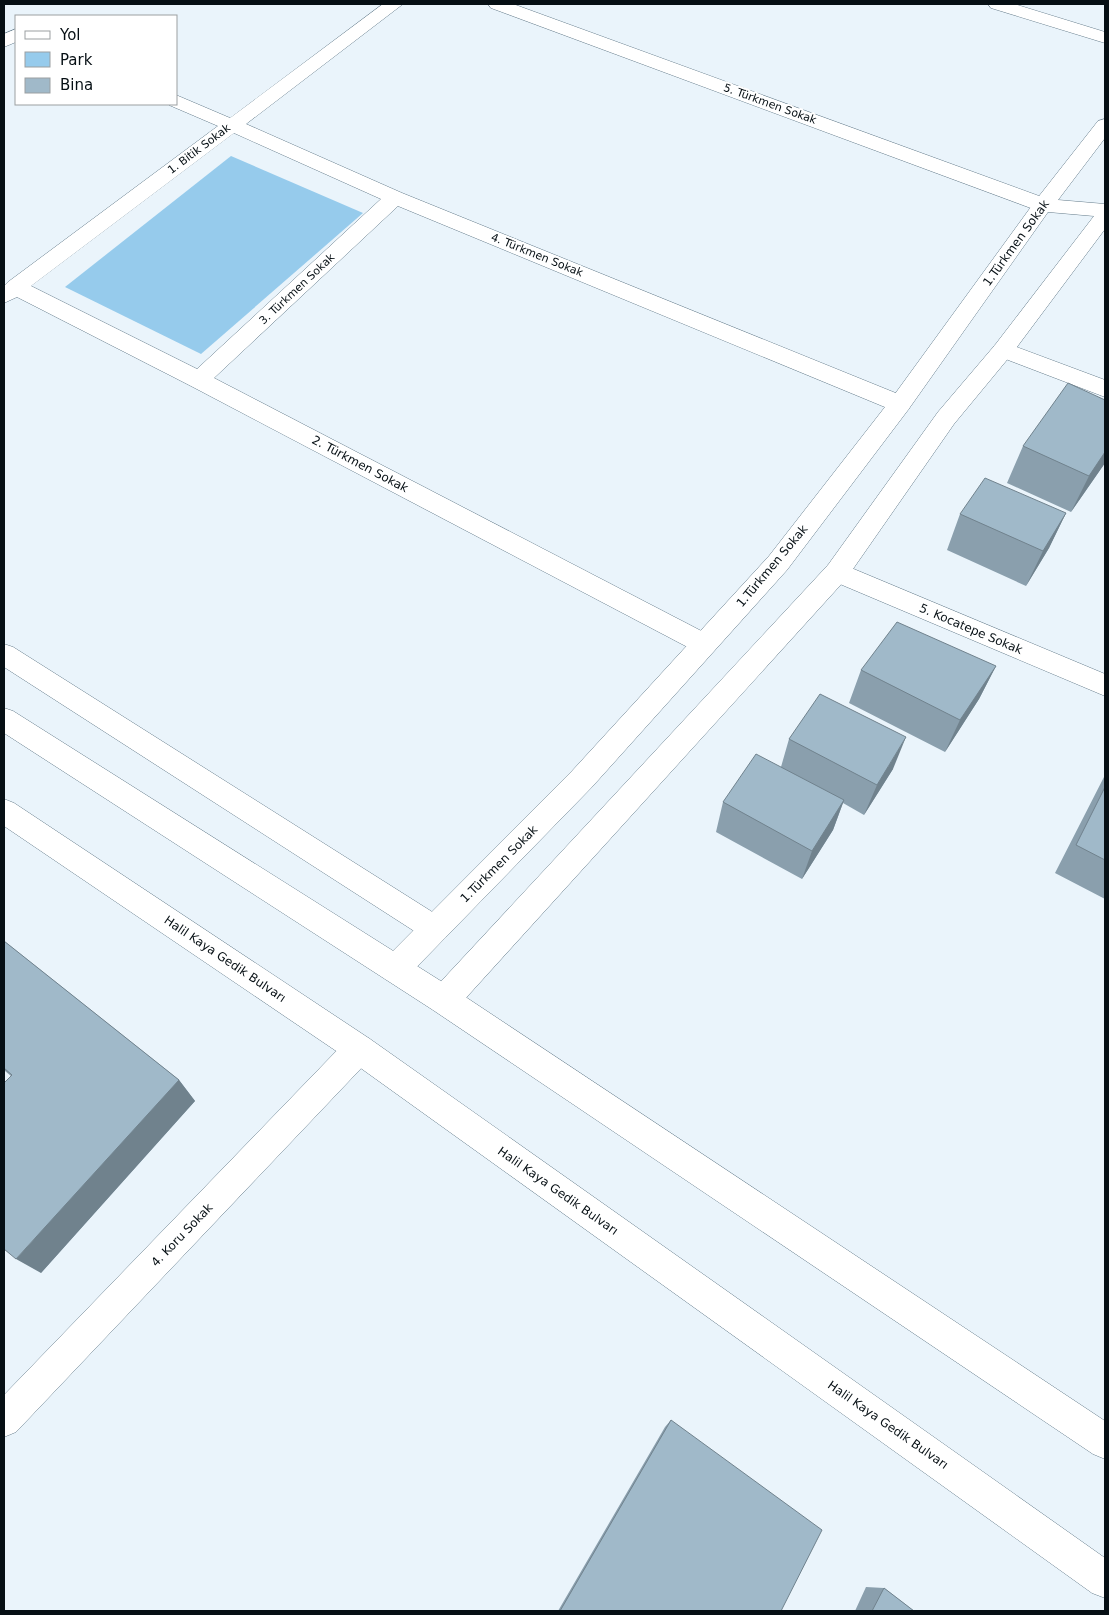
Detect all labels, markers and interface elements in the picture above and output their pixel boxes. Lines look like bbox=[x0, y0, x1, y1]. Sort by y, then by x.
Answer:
legend bbox=[15, 15, 178, 105]
text: Yol bbox=[59, 26, 81, 44]
text: Park bbox=[60, 51, 93, 69]
text: Bina bbox=[60, 76, 93, 94]
street label: 5. Türkmen Sokak bbox=[722, 81, 819, 127]
street label: 1. Bitik Sokak bbox=[165, 121, 233, 177]
street label: 1.Türkmen Sokak bbox=[980, 197, 1052, 289]
street label: 4. Türkmen Sokak bbox=[489, 231, 585, 280]
street label: 3. Türkmen Sokak bbox=[257, 250, 338, 327]
street label: 2. Türkmen Sokak bbox=[310, 433, 411, 495]
street label: 1.Türkmen Sokak bbox=[733, 522, 811, 610]
street label: 5. Kocatepe Sokak bbox=[917, 601, 1025, 657]
street label: 1.Türkmen Sokak bbox=[458, 823, 540, 905]
street label: Halil Kaya Gedik Bulvarı bbox=[161, 913, 289, 1005]
street label: Halil Kaya Gedik Bulvarı bbox=[495, 1144, 621, 1238]
street label: 4. Koru Sokak bbox=[148, 1201, 216, 1269]
street label: Halil Kaya Gedik Bulvarı bbox=[825, 1378, 951, 1472]

